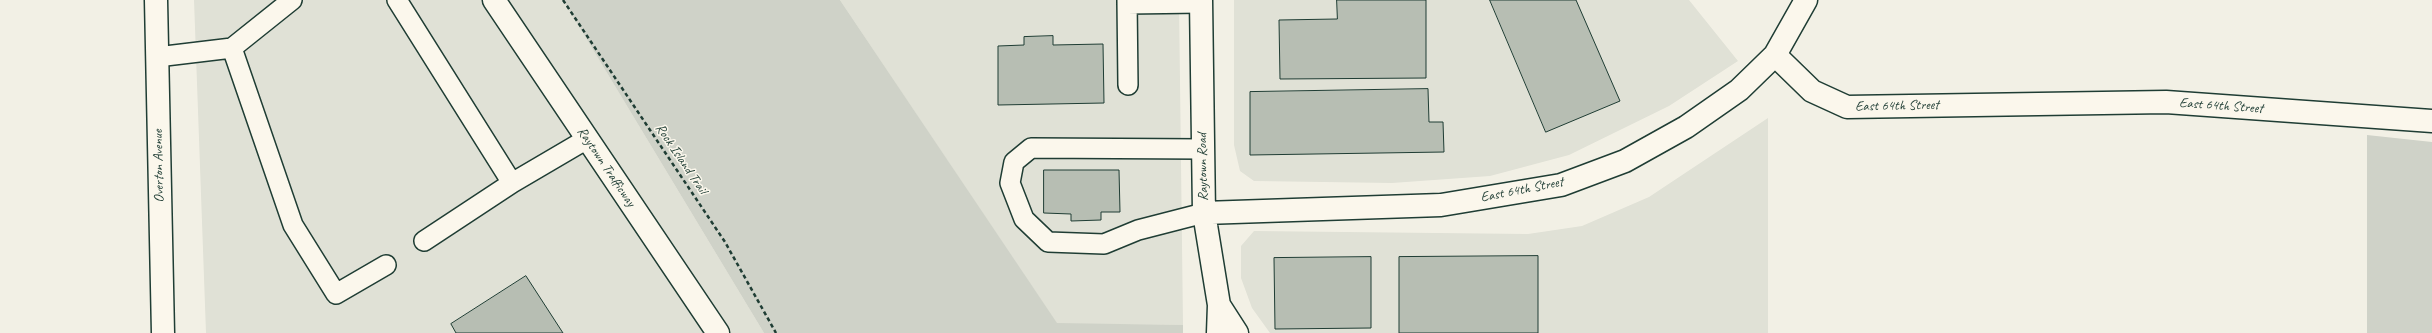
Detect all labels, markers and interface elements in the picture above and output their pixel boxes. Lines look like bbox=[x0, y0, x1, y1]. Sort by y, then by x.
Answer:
street label: East 64th Street bbox=[2179, 95, 2263, 117]
street label: East 64th Street bbox=[1855, 97, 1939, 115]
street label: Rock Island Trail bbox=[651, 121, 711, 197]
street label: Raytown Trafficway bbox=[573, 124, 639, 210]
street label: Overton Avenue bbox=[150, 129, 168, 203]
street label: Raytown Road bbox=[1194, 133, 1212, 201]
street label: East 64th Street bbox=[1479, 174, 1565, 206]

